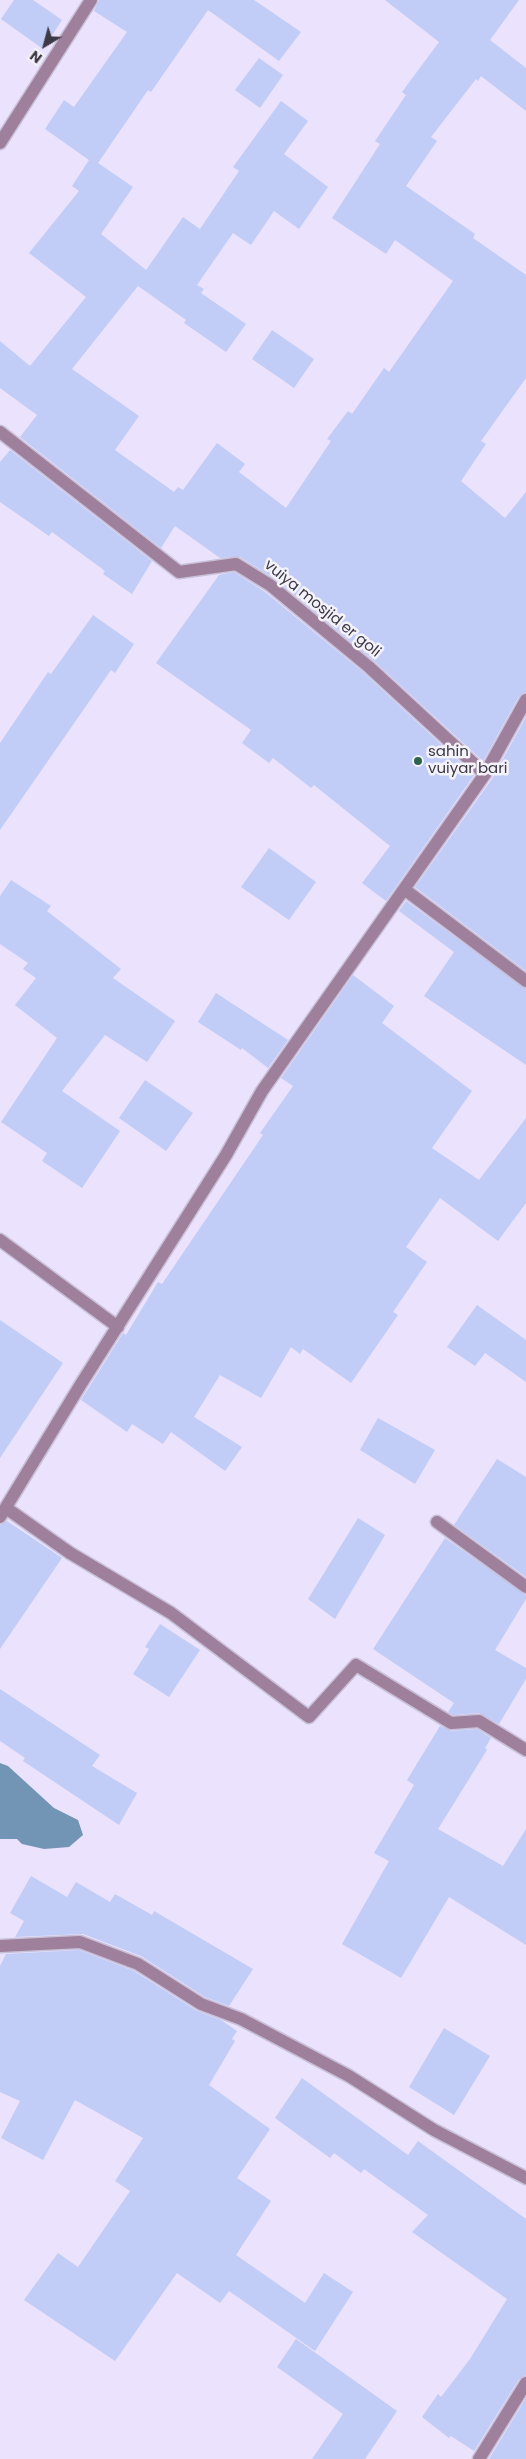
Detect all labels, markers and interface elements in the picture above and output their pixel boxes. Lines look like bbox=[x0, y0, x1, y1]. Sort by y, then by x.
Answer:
north arrow bbox=[20, 20, 70, 70]
text: N bbox=[26, 46, 46, 68]
street label: vuiya mosjid er goli bbox=[260, 556, 384, 662]
place label: sahin vuiyar bari bbox=[428, 743, 507, 778]
marker: sahin vuiyar bari bbox=[412, 755, 424, 767]

